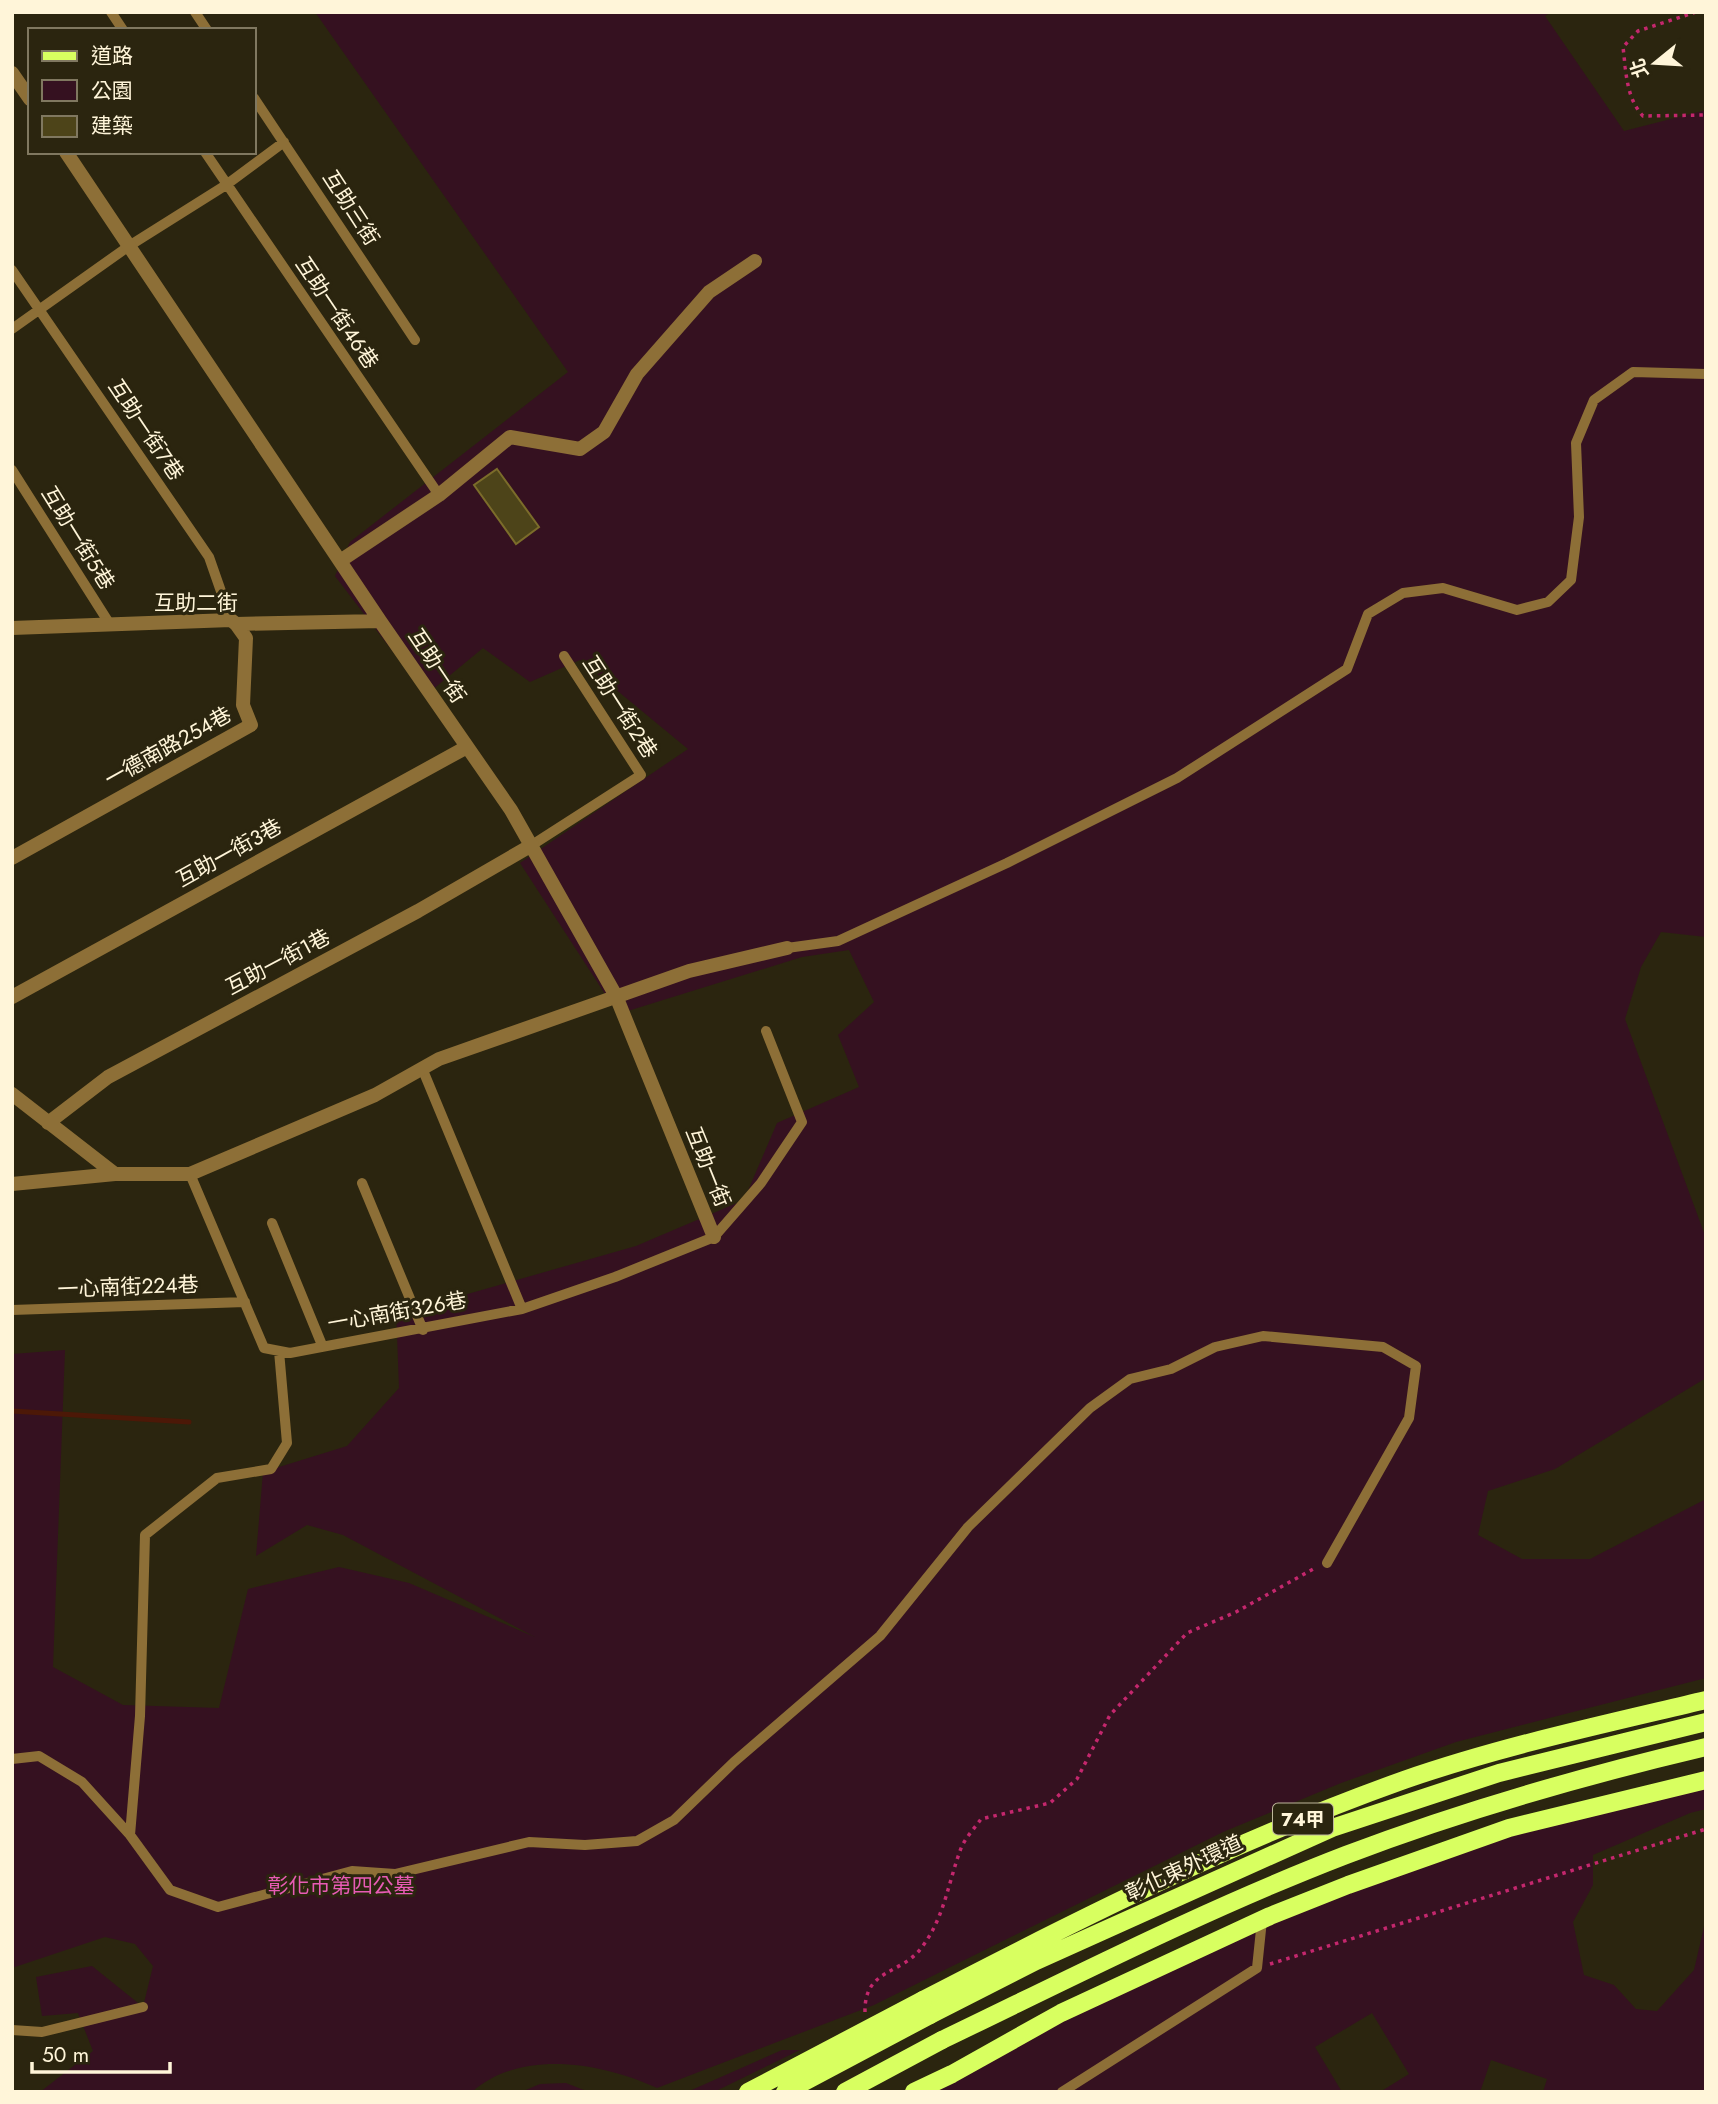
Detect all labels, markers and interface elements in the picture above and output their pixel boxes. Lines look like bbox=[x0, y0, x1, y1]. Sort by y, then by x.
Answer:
legend bbox=[28, 28, 256, 154]
north arrow bbox=[1620, 28, 1690, 98]
text: 道路 bbox=[91, 41, 133, 71]
text: 北 bbox=[1624, 55, 1655, 81]
text: 公園 bbox=[91, 76, 133, 106]
text: 建築 bbox=[91, 111, 133, 141]
street label: 互助三街 bbox=[316, 165, 386, 251]
street label: 互助一街46巷 bbox=[288, 251, 386, 375]
street label: 互助一街7巷 bbox=[101, 374, 191, 486]
street label: 互助一街5巷 bbox=[34, 481, 122, 595]
street label: 互助二街 bbox=[154, 588, 238, 618]
street label: 互助一街 bbox=[401, 623, 473, 709]
street label: 互助一街2巷 bbox=[576, 650, 664, 764]
street label: 一德南路254巷 bbox=[99, 700, 237, 794]
street label: 互助一街3巷 bbox=[171, 812, 287, 894]
street label: 互助一街1巷 bbox=[220, 922, 336, 1002]
street label: 互助一街 bbox=[678, 1122, 738, 1212]
street label: 一心南街224巷 bbox=[57, 1270, 199, 1304]
street label: 一心南街326巷 bbox=[325, 1285, 469, 1339]
road number: 74甲 bbox=[1273, 1803, 1333, 1834]
street label: 彰化東外環道 bbox=[1121, 1828, 1247, 1908]
park label: 彰化市第四公墓 bbox=[268, 1871, 415, 1901]
scale bar bbox=[32, 2030, 170, 2074]
text: 50 m bbox=[42, 2040, 89, 2070]

